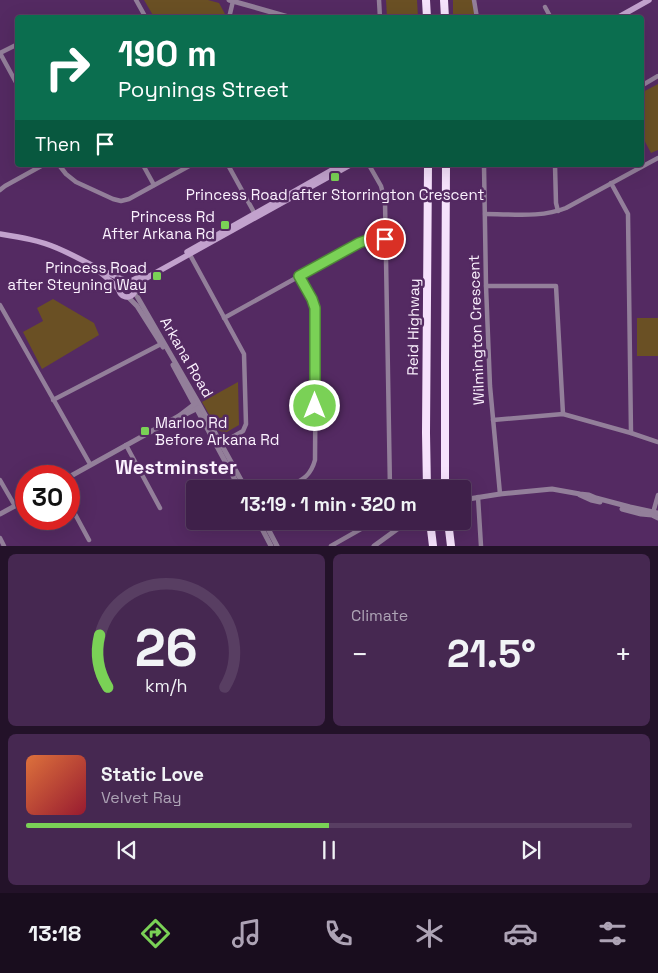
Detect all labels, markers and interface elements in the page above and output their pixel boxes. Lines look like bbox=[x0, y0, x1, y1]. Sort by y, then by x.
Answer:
text: 190 m bbox=[118, 32, 217, 76]
icon: right bbox=[35, 35, 100, 100]
text: Poynings Street bbox=[118, 75, 289, 103]
icon: arrive bbox=[91, 130, 119, 158]
text: Then bbox=[35, 132, 81, 157]
marker: Princess Road after Storrington Crescent bbox=[329, 171, 341, 183]
place label: Princess Road after Storrington Crescent bbox=[186, 185, 484, 204]
place label: Princess Rd After Arkana Rd bbox=[102, 207, 215, 243]
pin bbox=[364, 218, 406, 260]
marker: Princess Rd After Arkana Rd bbox=[219, 219, 231, 231]
icon: arrive bbox=[371, 225, 399, 253]
street label: Wilmington Crescent bbox=[464, 254, 488, 405]
place label: Princess Road after Steyning Way bbox=[8, 258, 147, 294]
marker: Princess Road after Steyning Way bbox=[151, 270, 163, 282]
street label: Reid Highway bbox=[403, 278, 423, 376]
street label: Arkana Road bbox=[156, 313, 218, 401]
position arrow bbox=[288, 379, 340, 431]
place label: Marloo Rd Before Arkana Rd bbox=[155, 413, 279, 449]
marker: Marloo Rd Before Arkana Rd bbox=[139, 425, 151, 437]
district label: Westminster bbox=[115, 454, 237, 480]
speed limit sign: 30 bbox=[15, 465, 80, 530]
text: 13:19 · 1 min · 320 m bbox=[240, 492, 417, 517]
text: Climate bbox=[351, 605, 408, 626]
text: 26 bbox=[135, 615, 198, 681]
text: 21.5° bbox=[447, 630, 536, 678]
text: − bbox=[351, 636, 368, 672]
text: + bbox=[615, 636, 632, 672]
text: km/h bbox=[145, 674, 188, 697]
text: Static Love bbox=[101, 762, 204, 787]
text: Velvet Ray bbox=[101, 787, 182, 808]
icon: previous bbox=[113, 836, 141, 864]
icon: pause bbox=[315, 836, 343, 864]
icon: next bbox=[517, 836, 545, 864]
icon: directions bbox=[138, 916, 173, 951]
icon: music bbox=[229, 916, 264, 951]
icon: phone bbox=[321, 916, 356, 951]
icon: climate bbox=[412, 916, 447, 951]
icon: car bbox=[503, 916, 538, 951]
icon: filters bbox=[595, 916, 630, 951]
text: 13:18 bbox=[28, 919, 81, 947]

